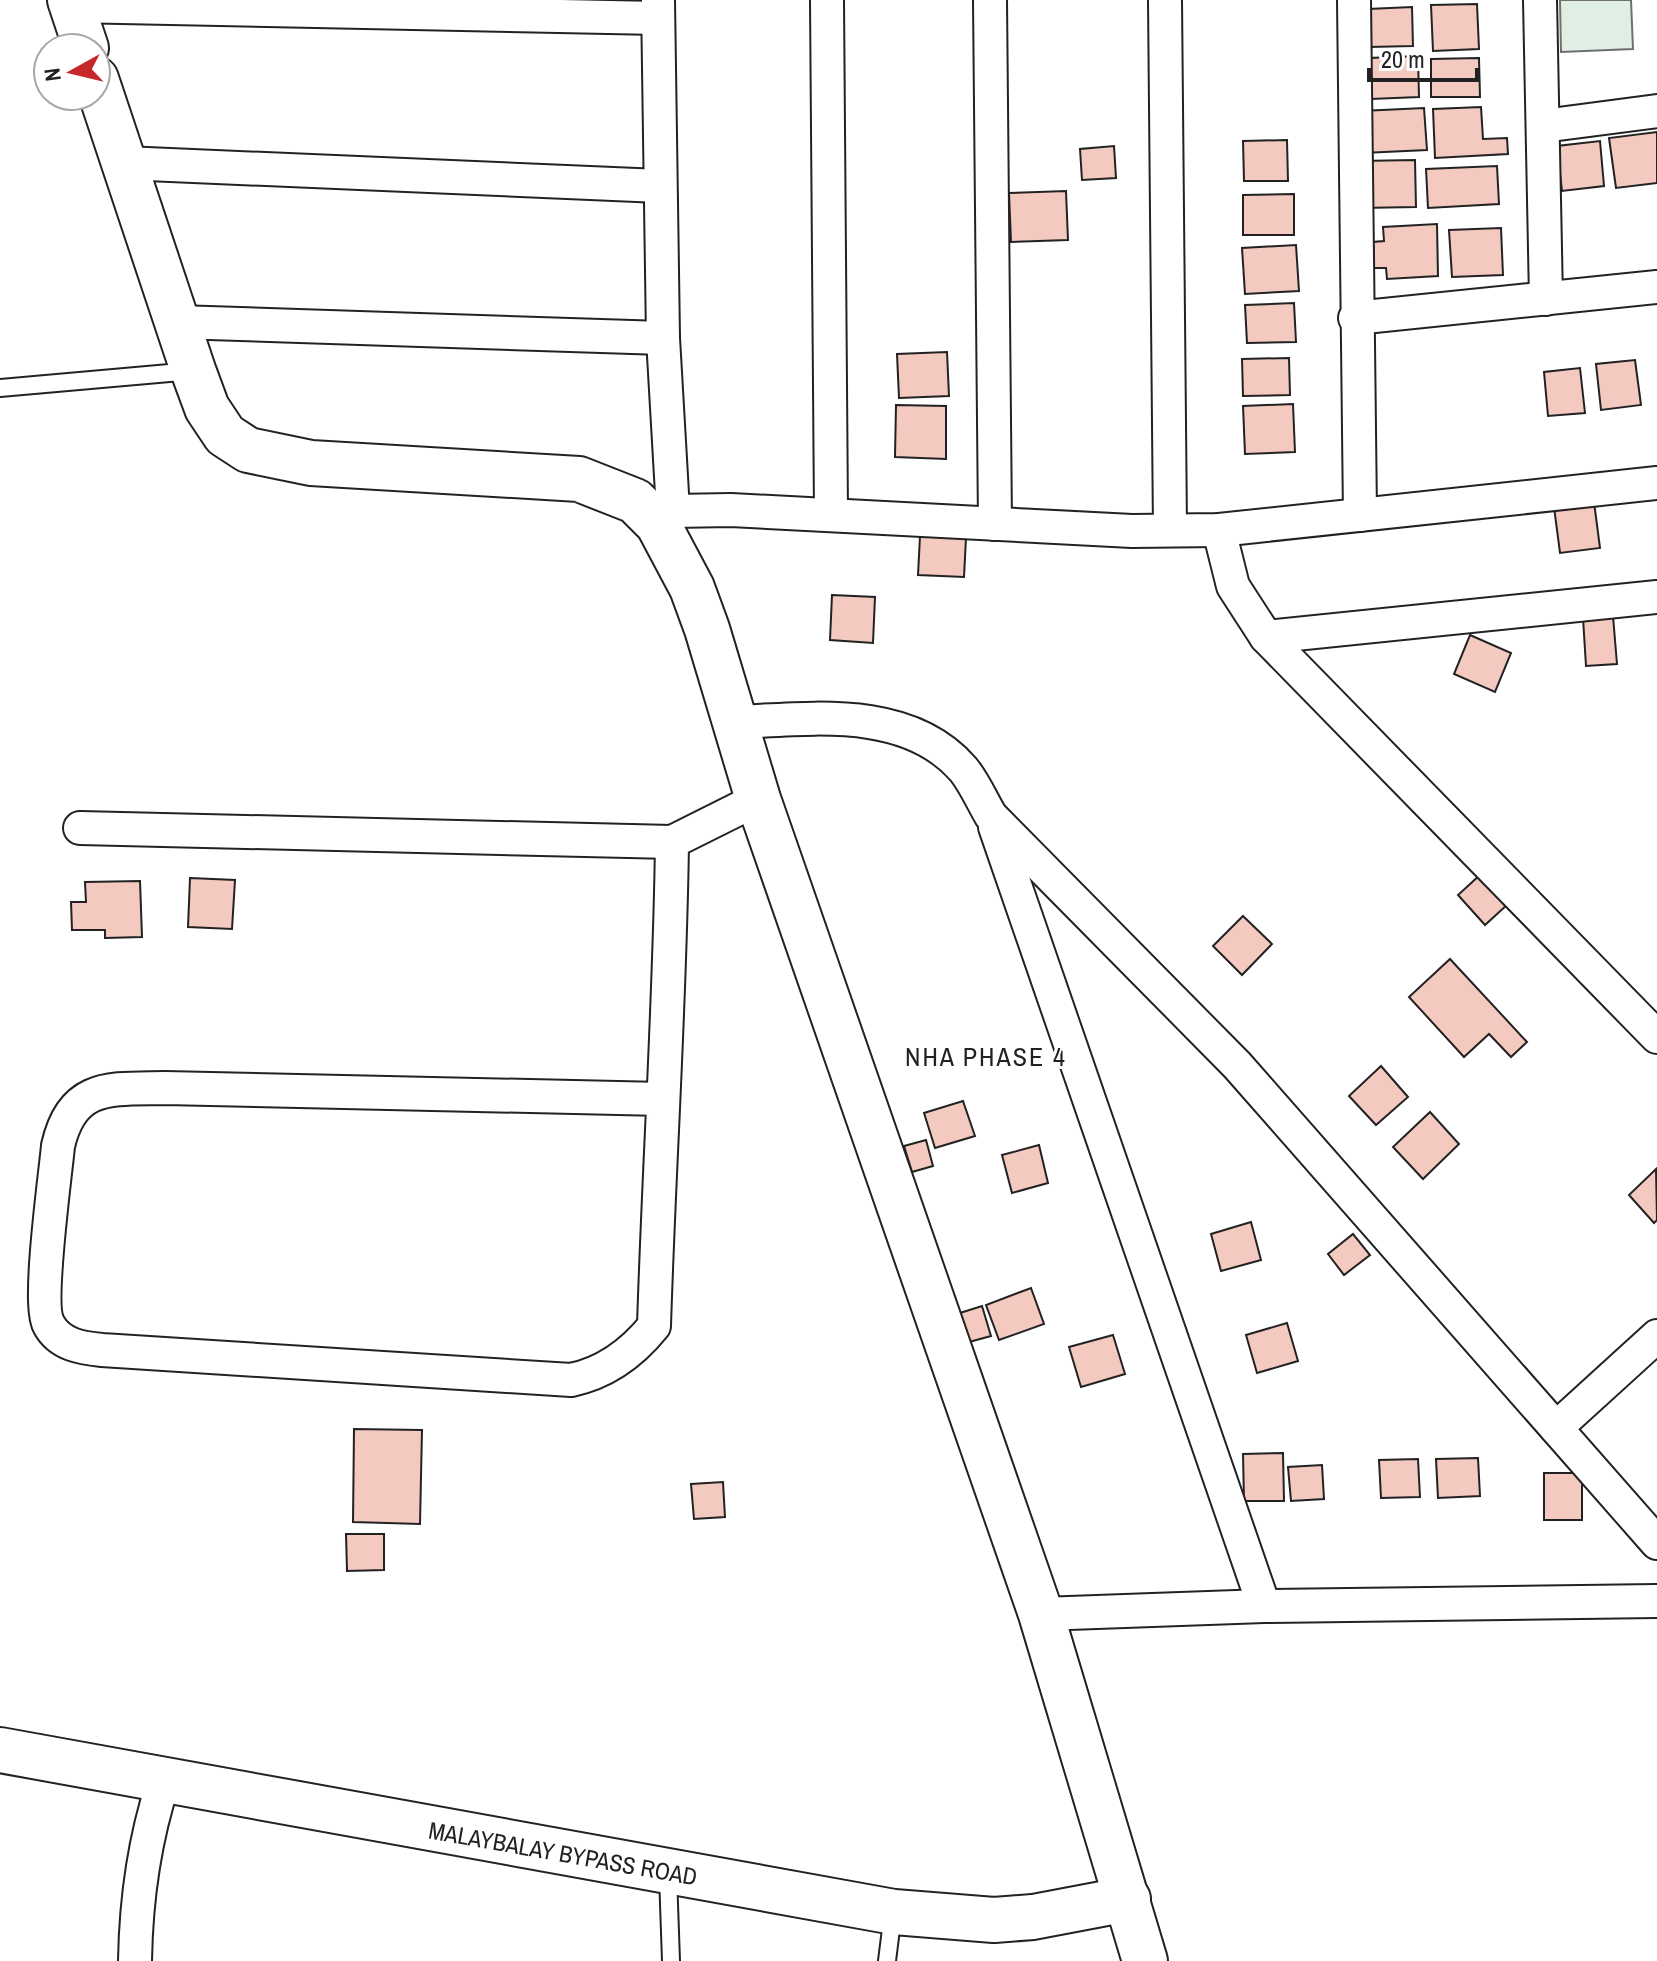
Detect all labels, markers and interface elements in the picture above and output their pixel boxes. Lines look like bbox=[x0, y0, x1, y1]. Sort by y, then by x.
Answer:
north arrow bbox=[32, 32, 112, 112]
scale bar bbox=[1369, 32, 1477, 82]
text: 20 m bbox=[1381, 43, 1425, 75]
text: N bbox=[36, 66, 68, 83]
district label: NHA PHASE 4 bbox=[905, 1039, 1067, 1074]
street label: MALAYBALAY BYPASS ROAD bbox=[426, 1814, 700, 1892]

